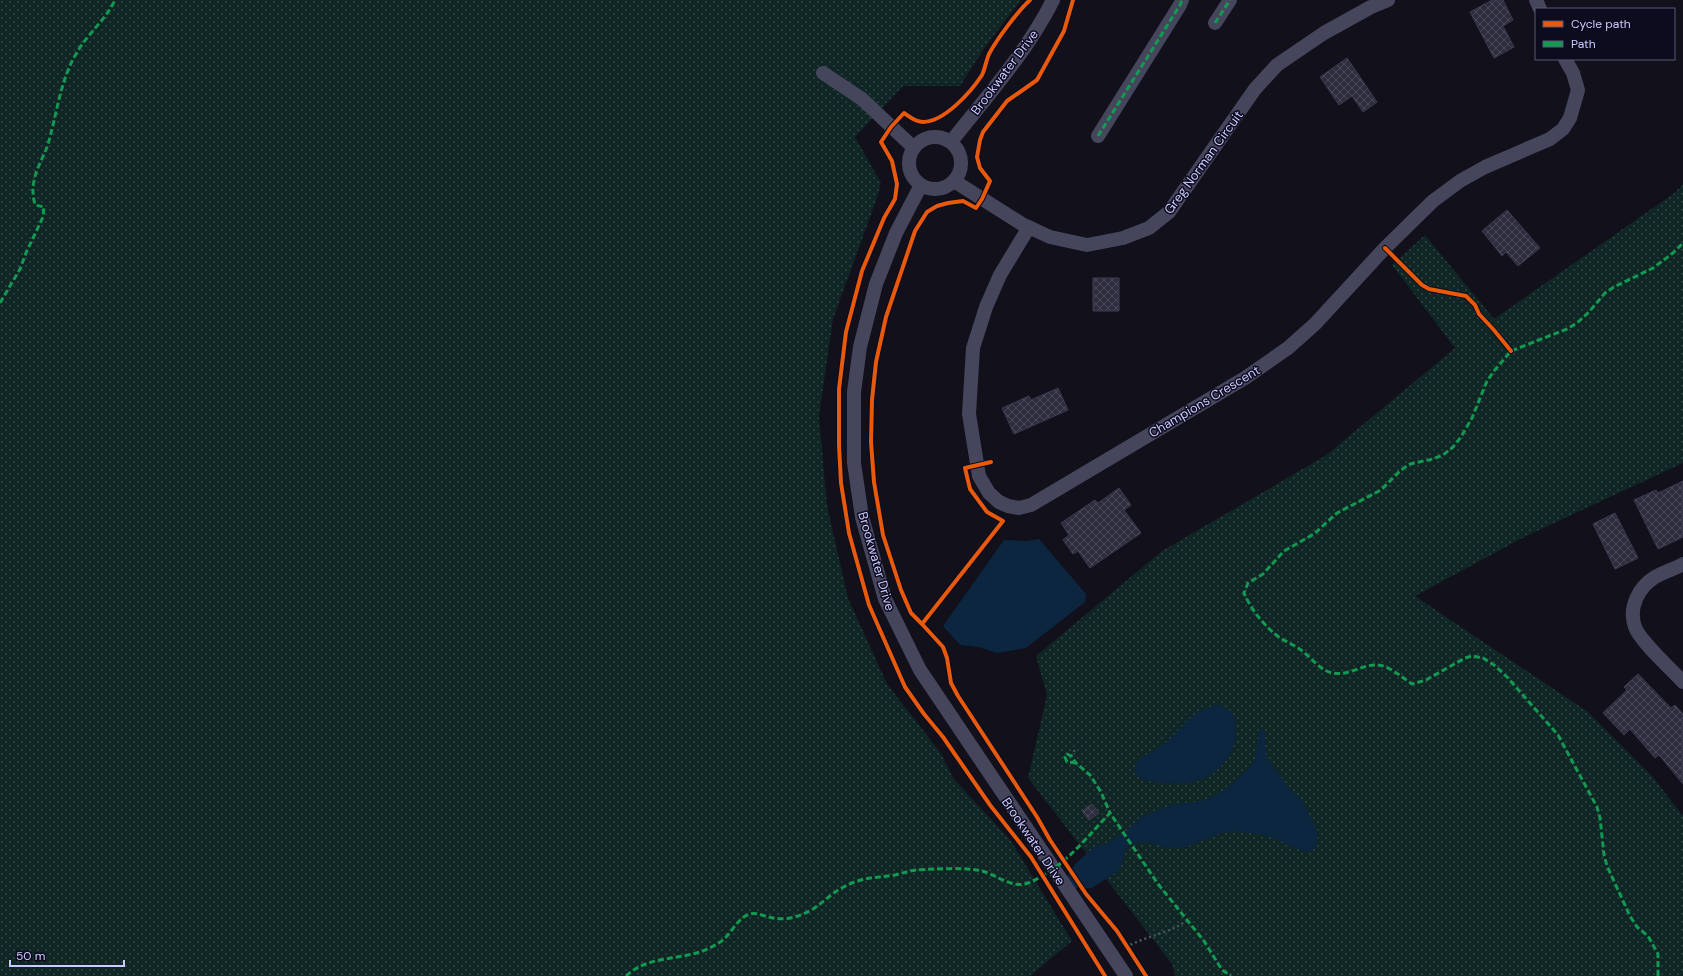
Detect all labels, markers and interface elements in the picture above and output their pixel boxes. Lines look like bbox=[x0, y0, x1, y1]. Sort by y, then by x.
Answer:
legend bbox=[1535, 8, 1675, 60]
text: Cycle path bbox=[1571, 16, 1631, 32]
street label: Brookwater Drive bbox=[967, 26, 1042, 118]
text: Path bbox=[1571, 36, 1596, 52]
street label: Greg Norman Circuit bbox=[1160, 107, 1247, 217]
street label: Champions Crescent bbox=[1145, 361, 1263, 441]
street label: Brookwater Drive bbox=[854, 510, 899, 613]
street label: Brookwater Drive bbox=[998, 794, 1069, 888]
scale bar bbox=[10, 942, 124, 968]
text: 50 m bbox=[16, 948, 45, 964]

